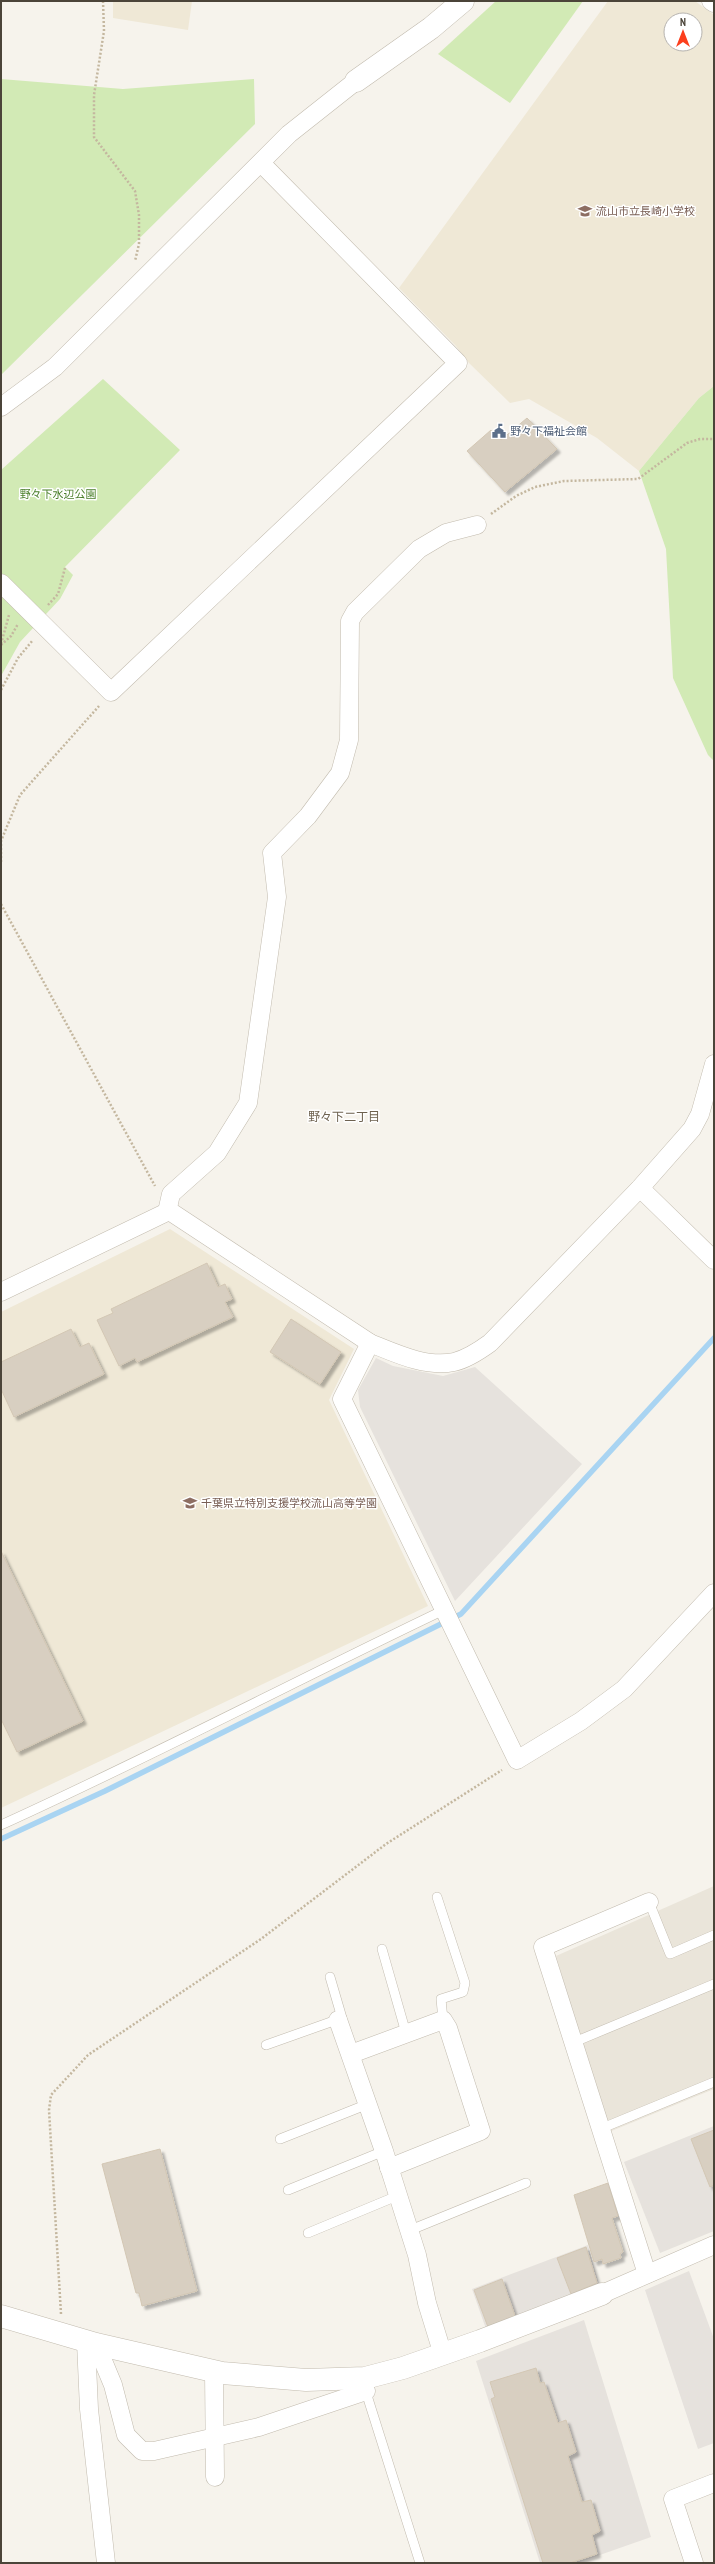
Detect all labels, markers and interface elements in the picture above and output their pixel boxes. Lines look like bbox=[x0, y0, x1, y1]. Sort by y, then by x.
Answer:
north arrow bbox=[663, 12, 703, 52]
text: N bbox=[680, 15, 686, 29]
school or university icon: 流山市立長崎小学校 bbox=[577, 203, 593, 219]
place label: 流山市立長崎小学校 bbox=[596, 204, 695, 218]
public building icon: 野々下福祉会館 bbox=[491, 423, 507, 439]
place label: 野々下福祉会館 bbox=[510, 424, 587, 438]
park label: 野々下水辺公園 bbox=[20, 487, 97, 501]
district label: 野々下二丁目 bbox=[308, 1109, 380, 1124]
school or university icon: 千葉県立特別支援学校流山高等学園 bbox=[182, 1495, 198, 1511]
place label: 千葉県立特別支援学校流山高等学園 bbox=[201, 1496, 377, 1510]

